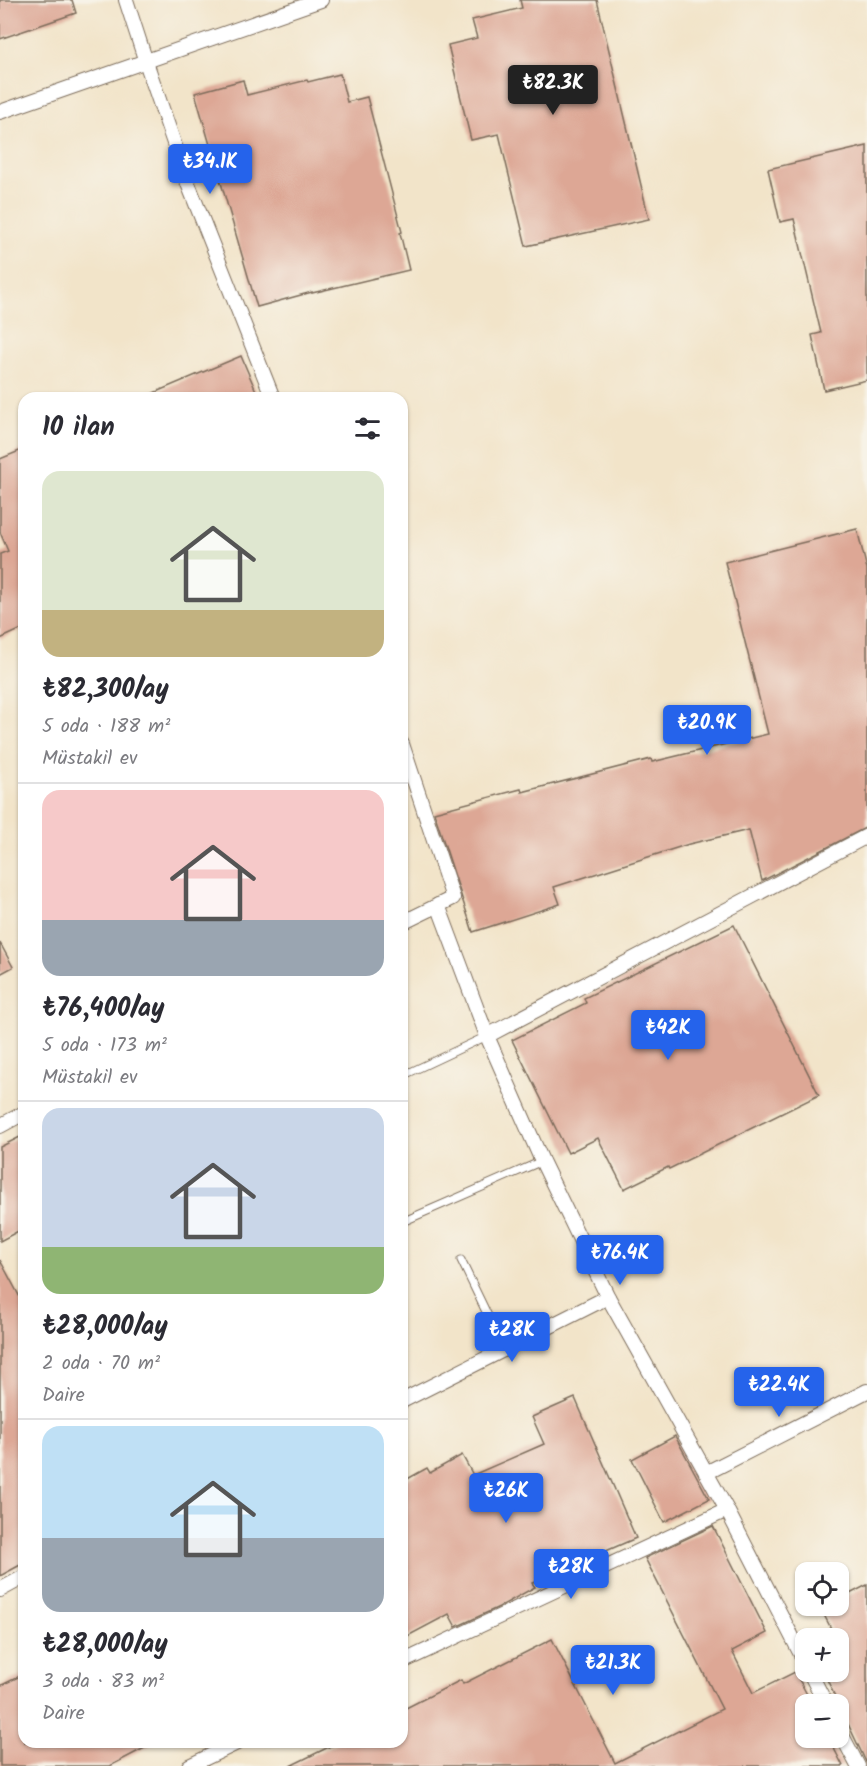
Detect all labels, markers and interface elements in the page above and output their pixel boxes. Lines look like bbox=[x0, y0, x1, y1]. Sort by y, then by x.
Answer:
pin: ₺82.3K bbox=[504, 65, 602, 116]
text: ₺82.3K bbox=[522, 68, 584, 100]
pin: ₺34.1K bbox=[161, 144, 259, 195]
text: ₺34.1K bbox=[182, 147, 238, 179]
text: 10 ilan bbox=[42, 407, 115, 449]
icon: filters bbox=[351, 412, 384, 445]
icon: home bbox=[159, 510, 267, 618]
text: ₺82,300/ay bbox=[42, 669, 169, 711]
pin: ₺20.9K bbox=[658, 705, 756, 756]
text: ₺20.9K bbox=[677, 708, 737, 740]
text: 5 oda · 188 m² bbox=[42, 711, 170, 743]
text: Müstakil ev bbox=[42, 743, 138, 775]
icon: home bbox=[159, 829, 267, 937]
text: ₺76,400/ay bbox=[42, 988, 165, 1030]
pin: ₺42K bbox=[632, 1010, 704, 1061]
text: ₺42K bbox=[645, 1013, 691, 1045]
text: 5 oda · 173 m² bbox=[42, 1030, 167, 1062]
text: Müstakil ev bbox=[42, 1062, 138, 1094]
icon: home bbox=[159, 1147, 267, 1255]
pin: ₺76.4K bbox=[571, 1235, 669, 1286]
text: ₺76.4K bbox=[591, 1238, 650, 1270]
text: ₺28,000/ay bbox=[42, 1306, 168, 1348]
pin: ₺28K bbox=[476, 1312, 548, 1363]
text: ₺28K bbox=[489, 1315, 535, 1347]
text: 2 oda · 70 m² bbox=[42, 1348, 160, 1380]
pin: ₺22.4K bbox=[730, 1367, 828, 1418]
text: ₺22.4K bbox=[748, 1370, 810, 1402]
text: Daire bbox=[42, 1380, 85, 1412]
icon: home bbox=[159, 1465, 267, 1573]
pin: ₺26K bbox=[470, 1473, 542, 1524]
text: ₺26K bbox=[483, 1476, 529, 1508]
pin: ₺28K bbox=[535, 1549, 607, 1600]
text: ₺28K bbox=[548, 1552, 594, 1584]
map controls bbox=[795, 1562, 849, 1748]
button: locate bbox=[795, 1562, 849, 1616]
text: ₺28,000/ay bbox=[42, 1624, 168, 1666]
button: + bbox=[795, 1628, 849, 1682]
pin: ₺21.3K bbox=[564, 1645, 662, 1696]
text: ₺21.3K bbox=[585, 1648, 641, 1680]
text: 3 oda · 83 m² bbox=[42, 1666, 164, 1698]
button: − bbox=[795, 1694, 849, 1748]
text: Daire bbox=[42, 1698, 85, 1730]

